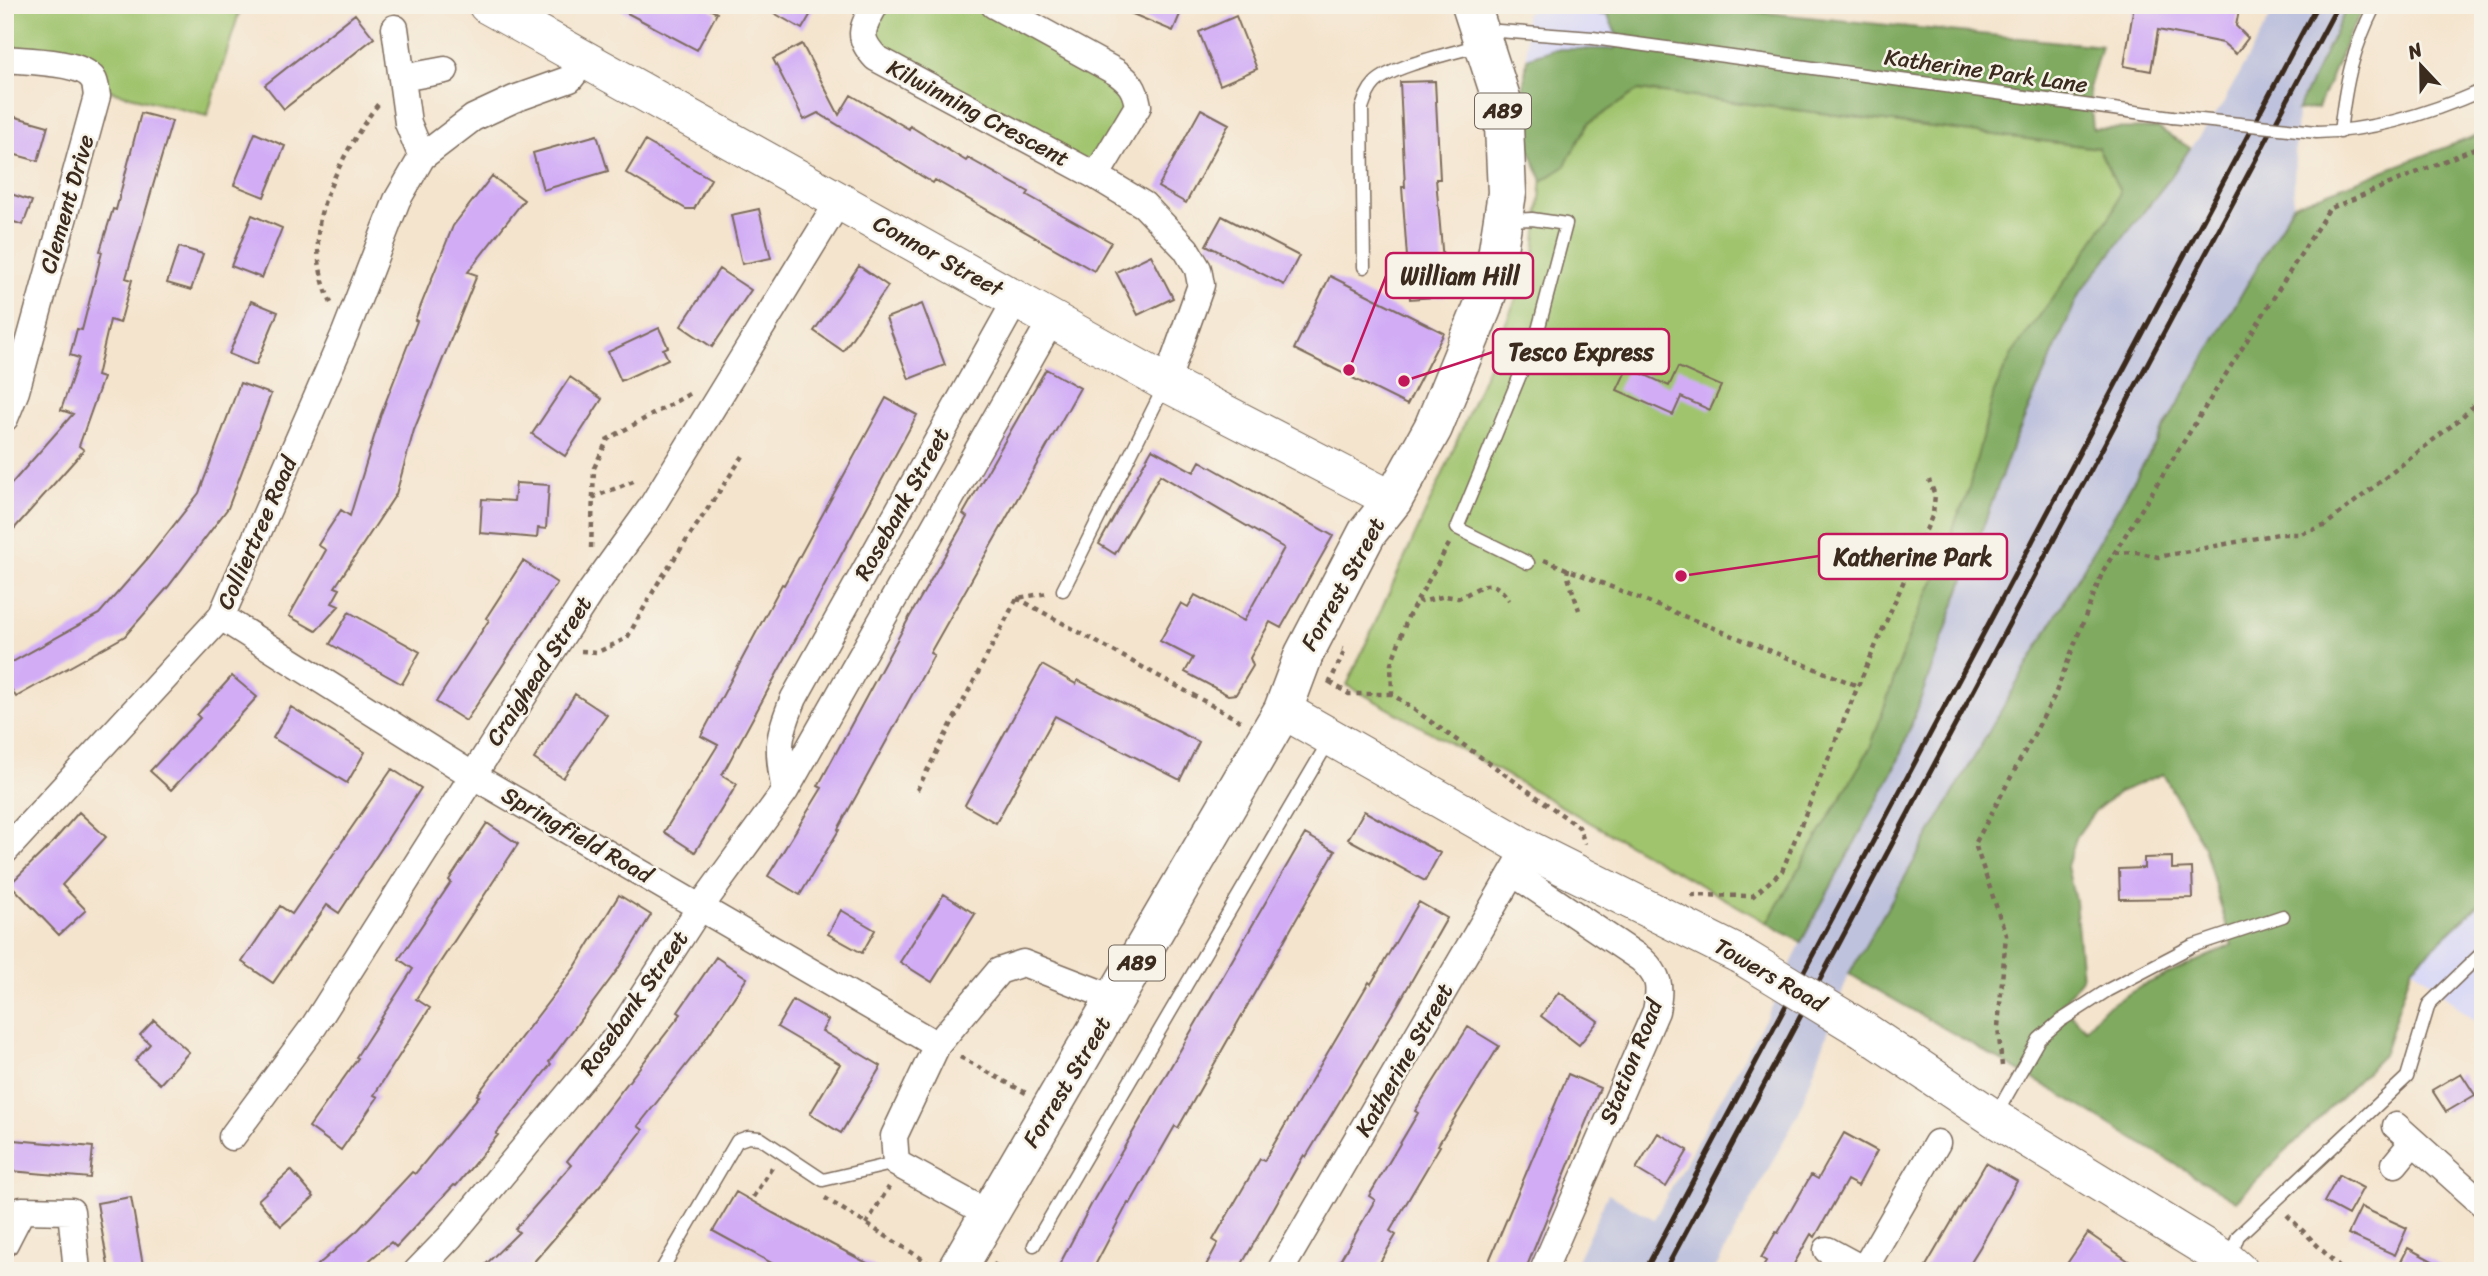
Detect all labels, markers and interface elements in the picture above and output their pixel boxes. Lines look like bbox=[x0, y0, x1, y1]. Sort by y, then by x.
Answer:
north arrow bbox=[2386, 32, 2456, 102]
text: N bbox=[2402, 33, 2428, 69]
street label: Katherine Park Lane bbox=[1882, 36, 2091, 106]
street label: Kilwinning Crescent bbox=[879, 47, 1077, 179]
road number: A89 bbox=[1475, 94, 1531, 128]
street label: Clement Drive bbox=[28, 130, 106, 278]
street label: Connor Street bbox=[865, 203, 1012, 310]
callout: William Hill bbox=[1386, 253, 1533, 298]
text: William Hill bbox=[1400, 255, 1521, 297]
callout: Tesco Express bbox=[1493, 329, 1669, 374]
text: Tesco Express bbox=[1508, 331, 1655, 373]
street label: Rosebank Street bbox=[843, 420, 961, 588]
street label: Colliertree Road bbox=[205, 448, 310, 616]
street label: Forrest Street bbox=[1289, 509, 1397, 659]
callout: Katherine Park bbox=[1819, 534, 2007, 579]
text: Katherine Park bbox=[1832, 536, 1993, 578]
street label: Craighead Street bbox=[475, 587, 603, 755]
street label: Springfield Road bbox=[494, 775, 662, 896]
street label: Rosebank Street bbox=[568, 922, 700, 1084]
street label: Towers Road bbox=[1706, 926, 1836, 1025]
road number: A89 bbox=[1109, 946, 1165, 981]
street label: Katherine Street bbox=[1343, 975, 1465, 1145]
street label: Station Road bbox=[1587, 992, 1675, 1131]
street label: Forrest Street bbox=[1011, 1008, 1123, 1156]

